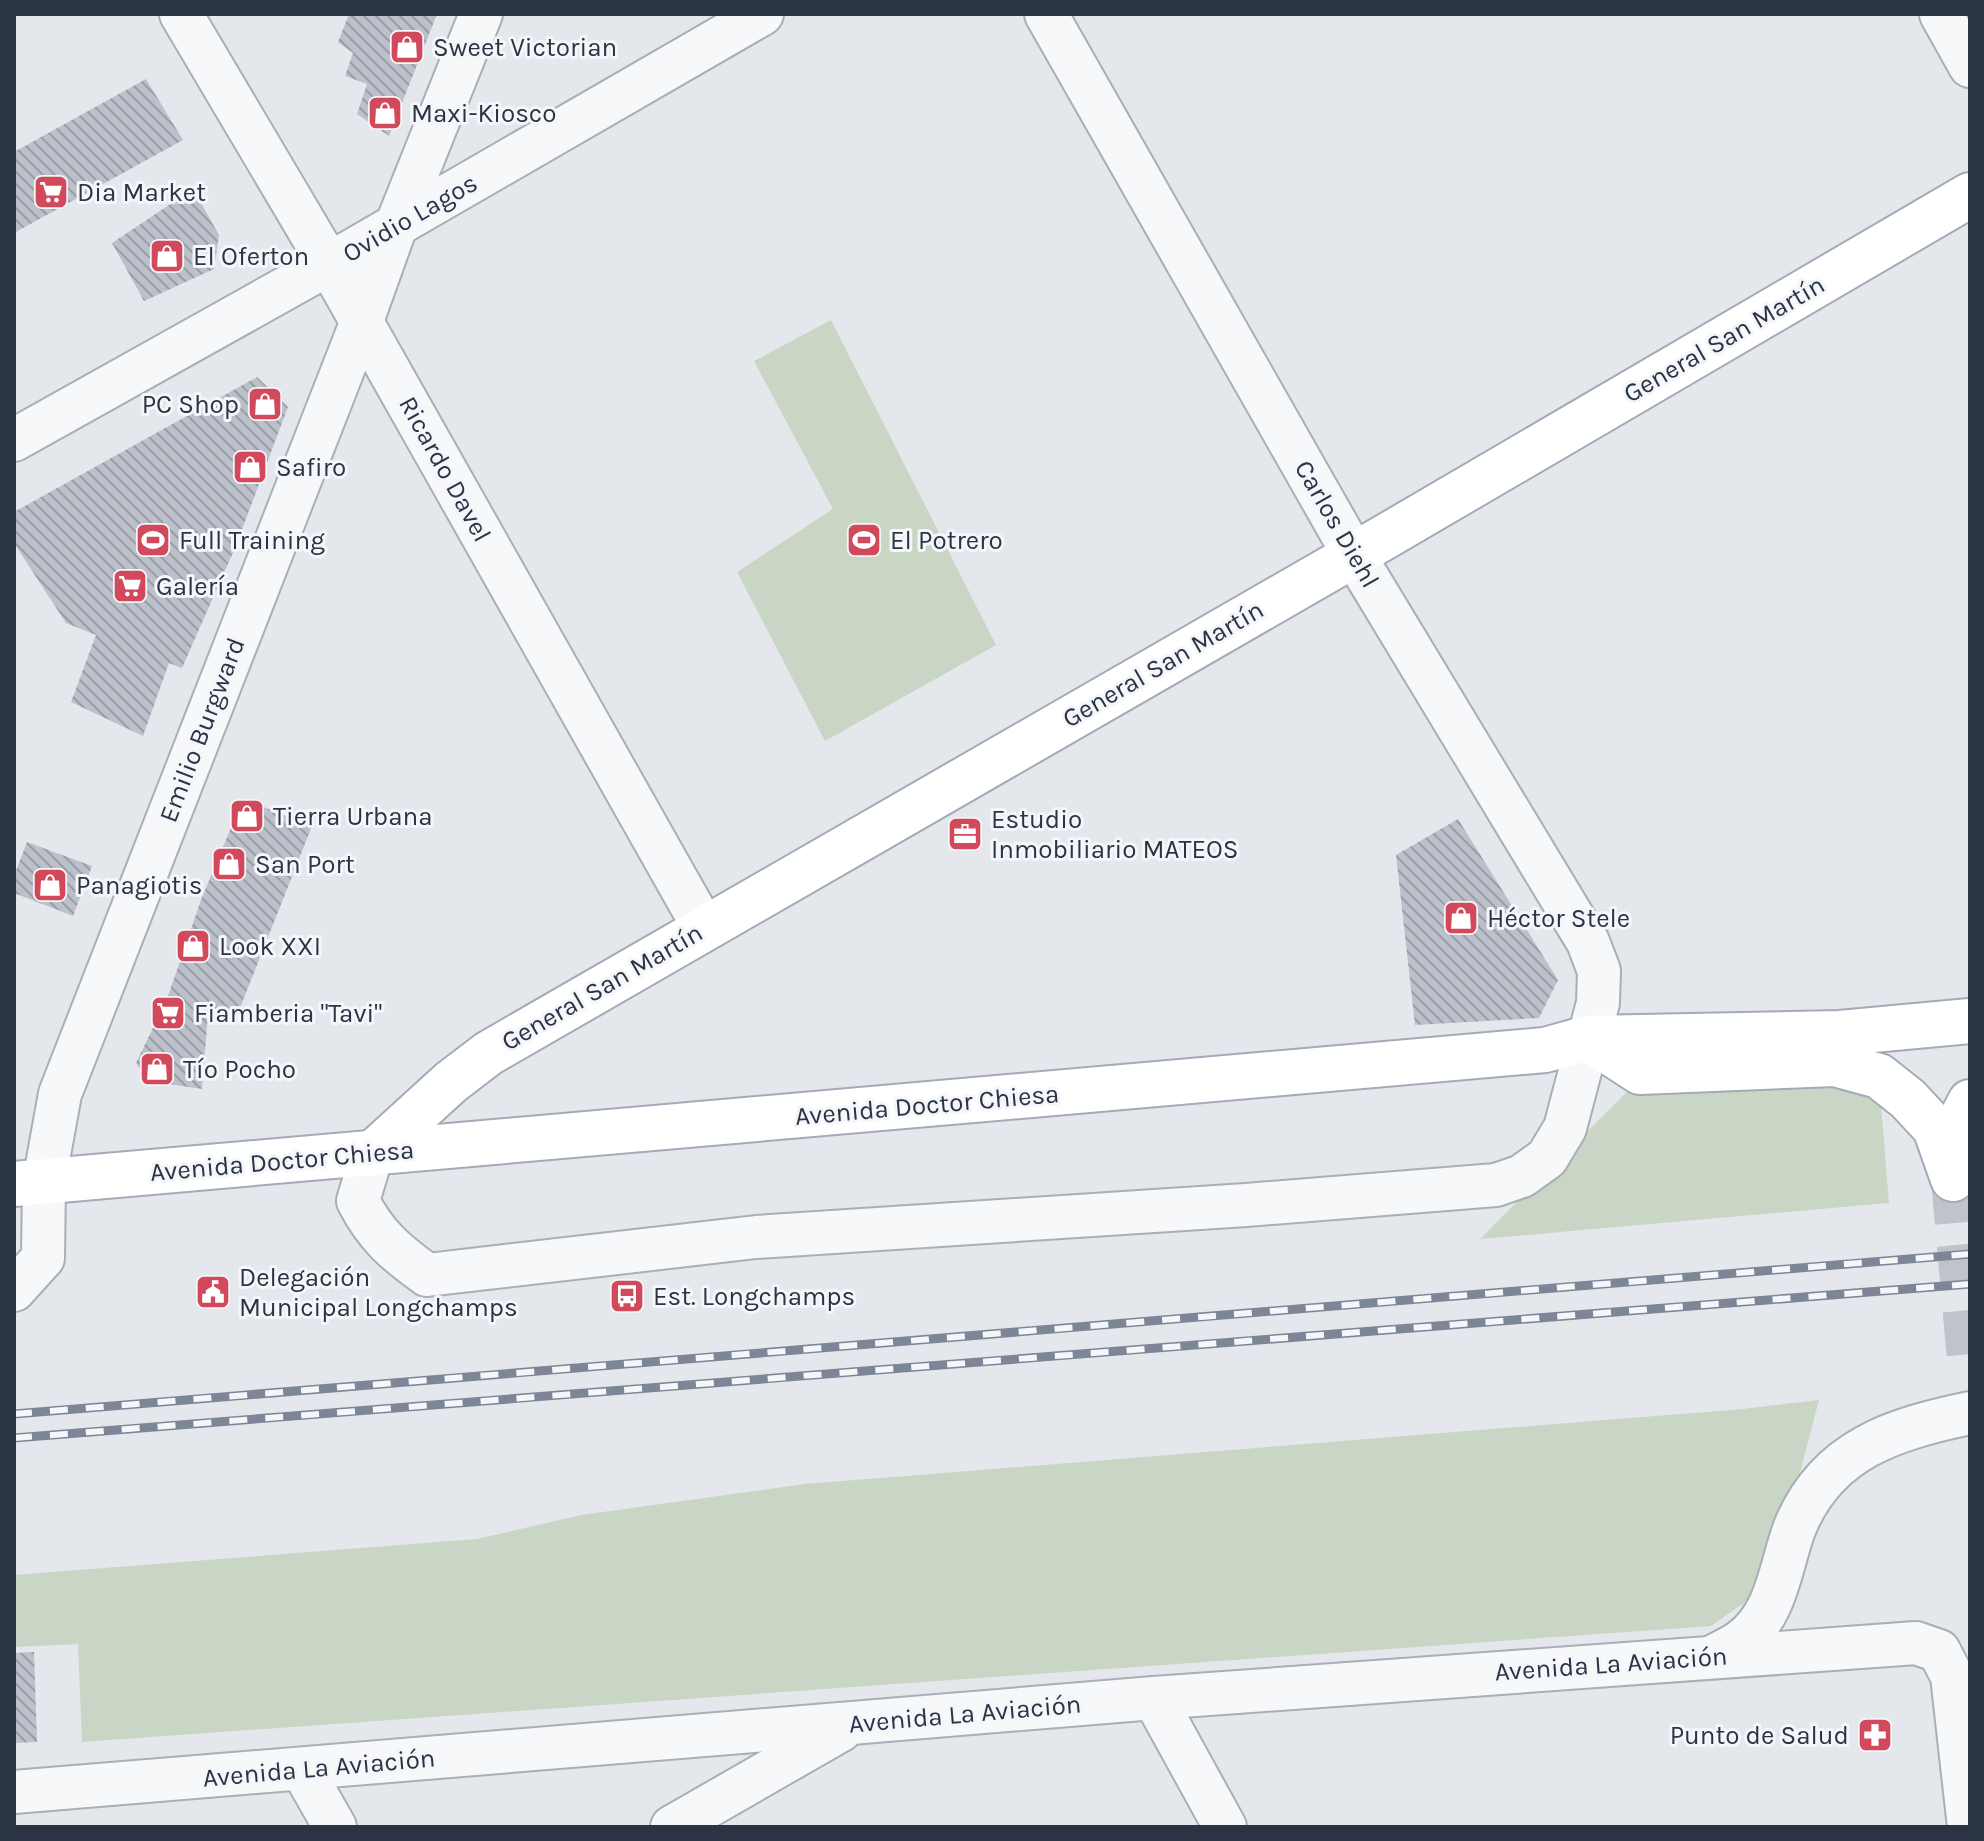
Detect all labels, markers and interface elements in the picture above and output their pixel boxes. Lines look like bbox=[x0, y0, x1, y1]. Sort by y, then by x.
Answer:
shop icon: Sweet Victorian bbox=[388, 28, 426, 66]
place label: Sweet Victorian bbox=[433, 32, 617, 63]
shop icon: Maxi-Kiosco bbox=[366, 94, 404, 132]
place label: Maxi-Kiosco bbox=[411, 98, 556, 129]
street label: Ovidio Lagos bbox=[337, 167, 483, 269]
supermarket icon: Dia Market bbox=[32, 173, 70, 211]
place label: Dia Market bbox=[77, 177, 206, 208]
shop icon: El Oferton bbox=[148, 237, 186, 275]
place label: El Oferton bbox=[193, 241, 309, 272]
street label: General San Martín bbox=[1618, 269, 1830, 409]
shop icon: PC Shop bbox=[246, 385, 284, 423]
place label: PC Shop bbox=[142, 389, 239, 420]
street label: Ricardo Davel bbox=[392, 391, 498, 547]
shop icon: Safiro bbox=[231, 448, 269, 486]
place label: Safiro bbox=[276, 452, 346, 483]
street label: Carlos Diehl bbox=[1288, 455, 1386, 593]
sports icon: Full Training bbox=[134, 521, 172, 559]
sports icon: El Potrero bbox=[845, 521, 883, 559]
place label: Full Training bbox=[179, 525, 325, 556]
place label: El Potrero bbox=[890, 525, 1003, 556]
supermarket icon: Galería bbox=[111, 567, 149, 605]
place label: Galería bbox=[156, 571, 239, 602]
street label: General San Martín bbox=[1057, 594, 1269, 734]
street label: Emilio Burgward bbox=[152, 633, 252, 827]
shop icon: Tierra Urbana bbox=[228, 797, 266, 835]
place label: Tierra Urbana bbox=[273, 801, 433, 832]
place label: Estudio Inmobiliario MATEOS bbox=[991, 804, 1239, 865]
office icon: Estudio Inmobiliario MATEOS bbox=[946, 815, 984, 853]
shop icon: San Port bbox=[210, 845, 248, 883]
place label: San Port bbox=[255, 849, 355, 880]
shop icon: Panagiotis bbox=[31, 866, 69, 904]
place label: Panagiotis bbox=[76, 870, 203, 901]
shop icon: Héctor Stele bbox=[1442, 899, 1480, 937]
place label: Héctor Stele bbox=[1487, 903, 1630, 934]
street label: General San Martín bbox=[496, 917, 708, 1057]
shop icon: Look XXI bbox=[174, 927, 212, 965]
place label: Look XXI bbox=[219, 931, 321, 962]
supermarket icon: Fiamberia "Tavi" bbox=[149, 994, 187, 1032]
place label: Fiamberia "Tavi" bbox=[194, 998, 382, 1029]
shop icon: Tío Pocho bbox=[138, 1050, 176, 1088]
place label: Tío Pocho bbox=[183, 1054, 296, 1085]
street label: Avenida Doctor Chiesa bbox=[794, 1078, 1060, 1132]
street label: Avenida Doctor Chiesa bbox=[149, 1134, 415, 1188]
place label: Delegación Municipal Longchamps bbox=[239, 1262, 518, 1323]
public building icon: Delegación Municipal Longchamps bbox=[194, 1273, 232, 1311]
bus stop icon: Est. Longchamps bbox=[608, 1277, 646, 1315]
place label: Est. Longchamps bbox=[653, 1281, 855, 1312]
street label: Avenida La Aviación bbox=[1494, 1640, 1728, 1688]
street label: Avenida La Aviación bbox=[847, 1688, 1083, 1740]
pharmacy icon: Punto de Salud bbox=[1856, 1716, 1894, 1754]
place label: Punto de Salud bbox=[1670, 1720, 1849, 1751]
street label: Avenida La Aviación bbox=[201, 1742, 437, 1794]

